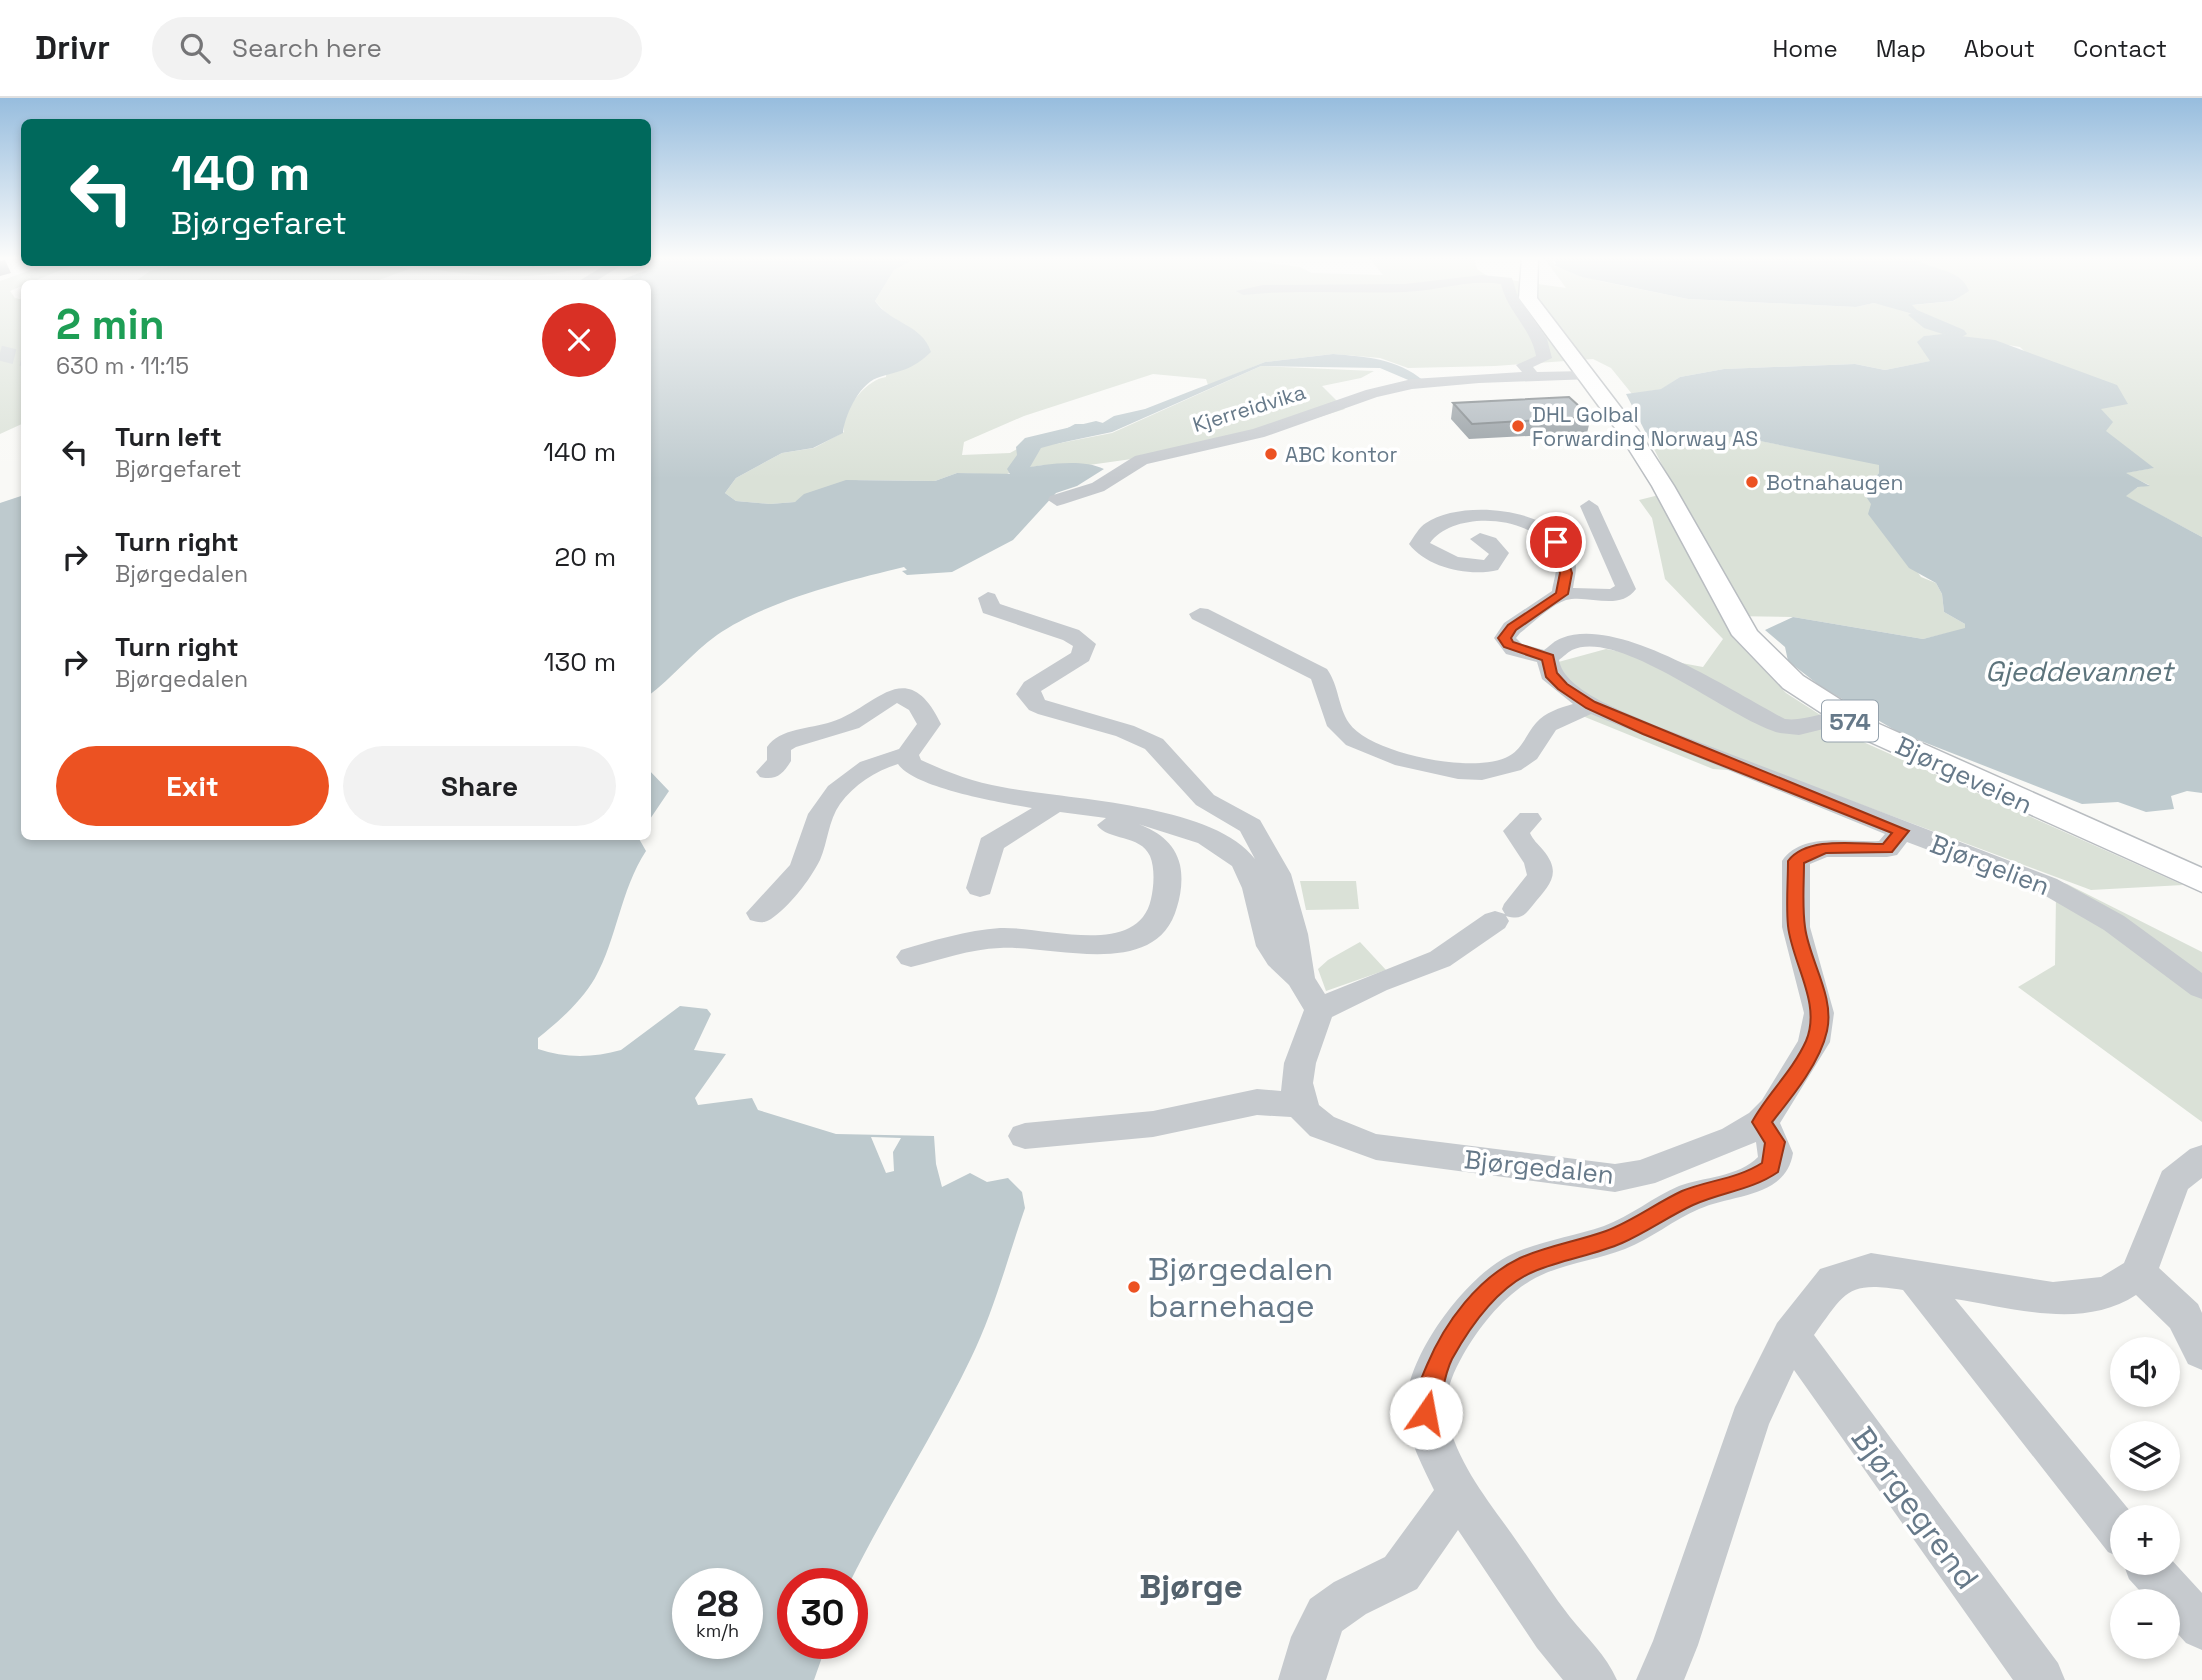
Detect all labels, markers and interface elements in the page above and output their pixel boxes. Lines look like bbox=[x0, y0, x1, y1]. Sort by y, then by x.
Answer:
search box bbox=[152, 17, 642, 80]
text: Drivr bbox=[35, 27, 110, 69]
icon: search bbox=[176, 29, 214, 67]
text: Search here bbox=[232, 31, 382, 65]
text: Home bbox=[1772, 33, 1838, 64]
text: Map bbox=[1876, 33, 1926, 64]
text: About bbox=[1964, 33, 2035, 64]
text: Contact bbox=[2073, 33, 2167, 64]
text: 140 m bbox=[171, 142, 310, 204]
icon: left bbox=[56, 147, 147, 238]
text: Bjørgefaret bbox=[171, 203, 347, 243]
text: 2 min bbox=[56, 298, 165, 351]
button: close bbox=[542, 303, 616, 377]
text: 630 m · 11:15 bbox=[56, 351, 189, 381]
street label: Kjerreidvika bbox=[1189, 378, 1309, 438]
place label: DHL Golbal Forwarding Norway AS bbox=[1532, 401, 1758, 452]
marker: DHL Golbal Forwarding Norway AS bbox=[1510, 418, 1526, 434]
text: Turn left bbox=[115, 420, 222, 454]
icon: left bbox=[56, 433, 94, 471]
text: 140 m bbox=[543, 435, 616, 469]
place label: ABC kontor bbox=[1285, 441, 1398, 468]
marker: ABC kontor bbox=[1263, 446, 1279, 462]
text: Bjørgefaret bbox=[115, 454, 241, 484]
place label: Botnahaugen bbox=[1766, 469, 1903, 496]
marker: Botnahaugen bbox=[1744, 474, 1760, 490]
pin bbox=[1526, 512, 1586, 572]
icon: arrive bbox=[1537, 523, 1575, 561]
text: Turn right bbox=[115, 525, 239, 559]
icon: right bbox=[56, 538, 94, 576]
text: 20 m bbox=[555, 540, 616, 574]
text: Bjørgedalen bbox=[115, 559, 248, 589]
text: Turn right bbox=[115, 630, 239, 664]
icon: right bbox=[56, 643, 94, 681]
text: 130 m bbox=[544, 645, 616, 679]
water label: Gjeddevannet bbox=[1985, 653, 2176, 689]
text: Bjørgedalen bbox=[115, 664, 248, 694]
road number: 574 bbox=[1822, 700, 1878, 742]
street label: Bjørgeveien bbox=[1890, 729, 2038, 821]
button: Exit bbox=[56, 746, 329, 826]
button: Share bbox=[343, 746, 616, 826]
street label: Bjørgelien bbox=[1925, 827, 2055, 903]
street label: Bjørgedalen bbox=[1462, 1142, 1616, 1192]
place label: Bjørgedalen barnehage bbox=[1148, 1249, 1333, 1326]
marker: Bjørgedalen barnehage bbox=[1126, 1279, 1142, 1295]
map controls bbox=[2110, 1337, 2180, 1659]
button: sound bbox=[2110, 1337, 2180, 1407]
position arrow bbox=[1389, 1376, 1463, 1450]
street label: Bjørgegrend bbox=[1843, 1419, 1987, 1597]
button: layers bbox=[2110, 1421, 2180, 1491]
button: + bbox=[2110, 1505, 2180, 1575]
district label: Bjørge bbox=[1139, 1566, 1243, 1608]
speed limit sign: 30 bbox=[777, 1568, 868, 1659]
text: 28 bbox=[697, 1582, 738, 1626]
button: − bbox=[2110, 1589, 2180, 1659]
text: km/h bbox=[696, 1619, 739, 1642]

